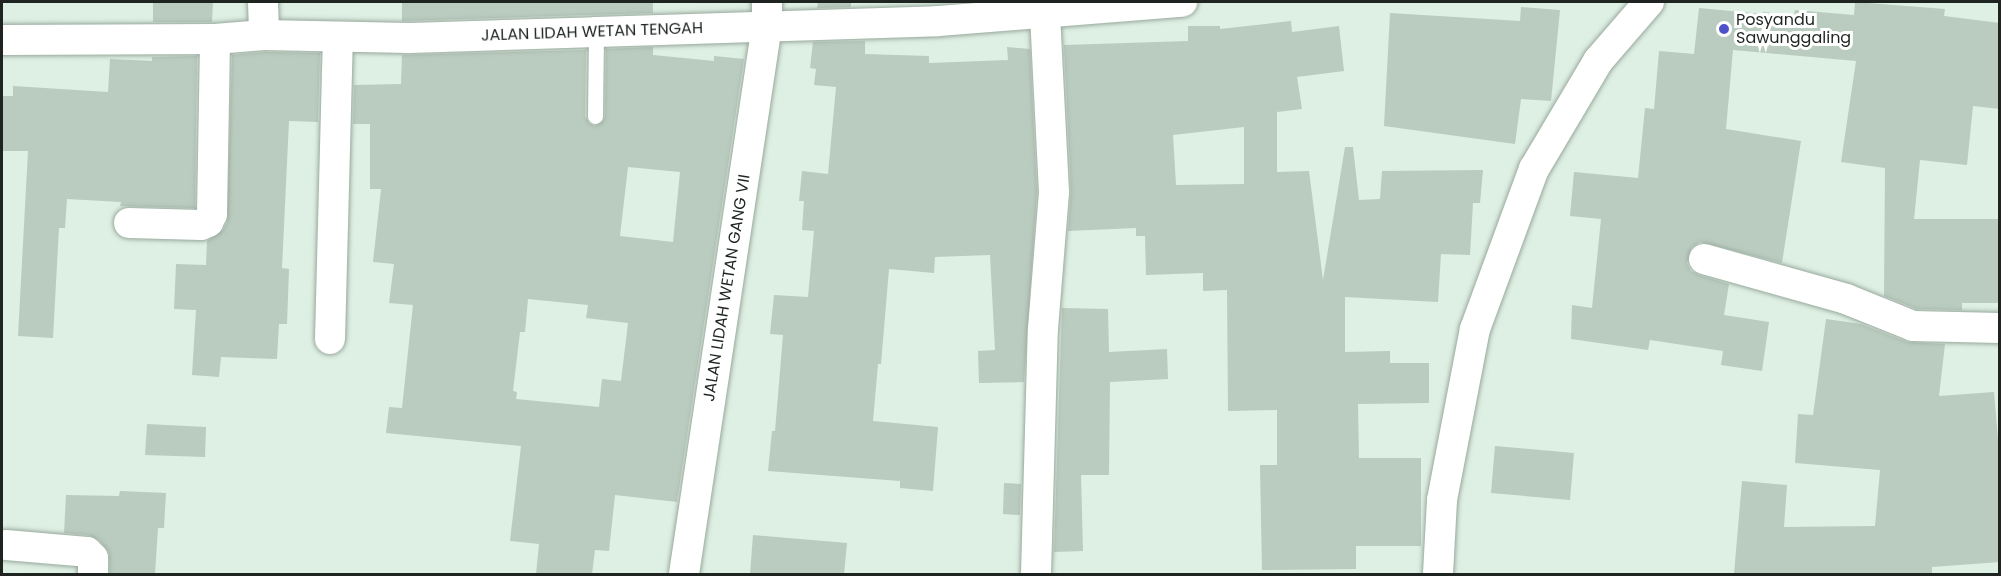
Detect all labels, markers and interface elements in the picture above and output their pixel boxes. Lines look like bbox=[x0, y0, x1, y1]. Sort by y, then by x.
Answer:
place label: Posyandu Sawunggaling bbox=[1736, 10, 1851, 48]
street label: JALAN LIDAH WETAN TENGAH bbox=[481, 19, 703, 45]
marker: Posyandu Sawunggaling bbox=[1717, 22, 1731, 36]
street label: JALAN LIDAH WETAN GANG VII bbox=[700, 173, 754, 403]

